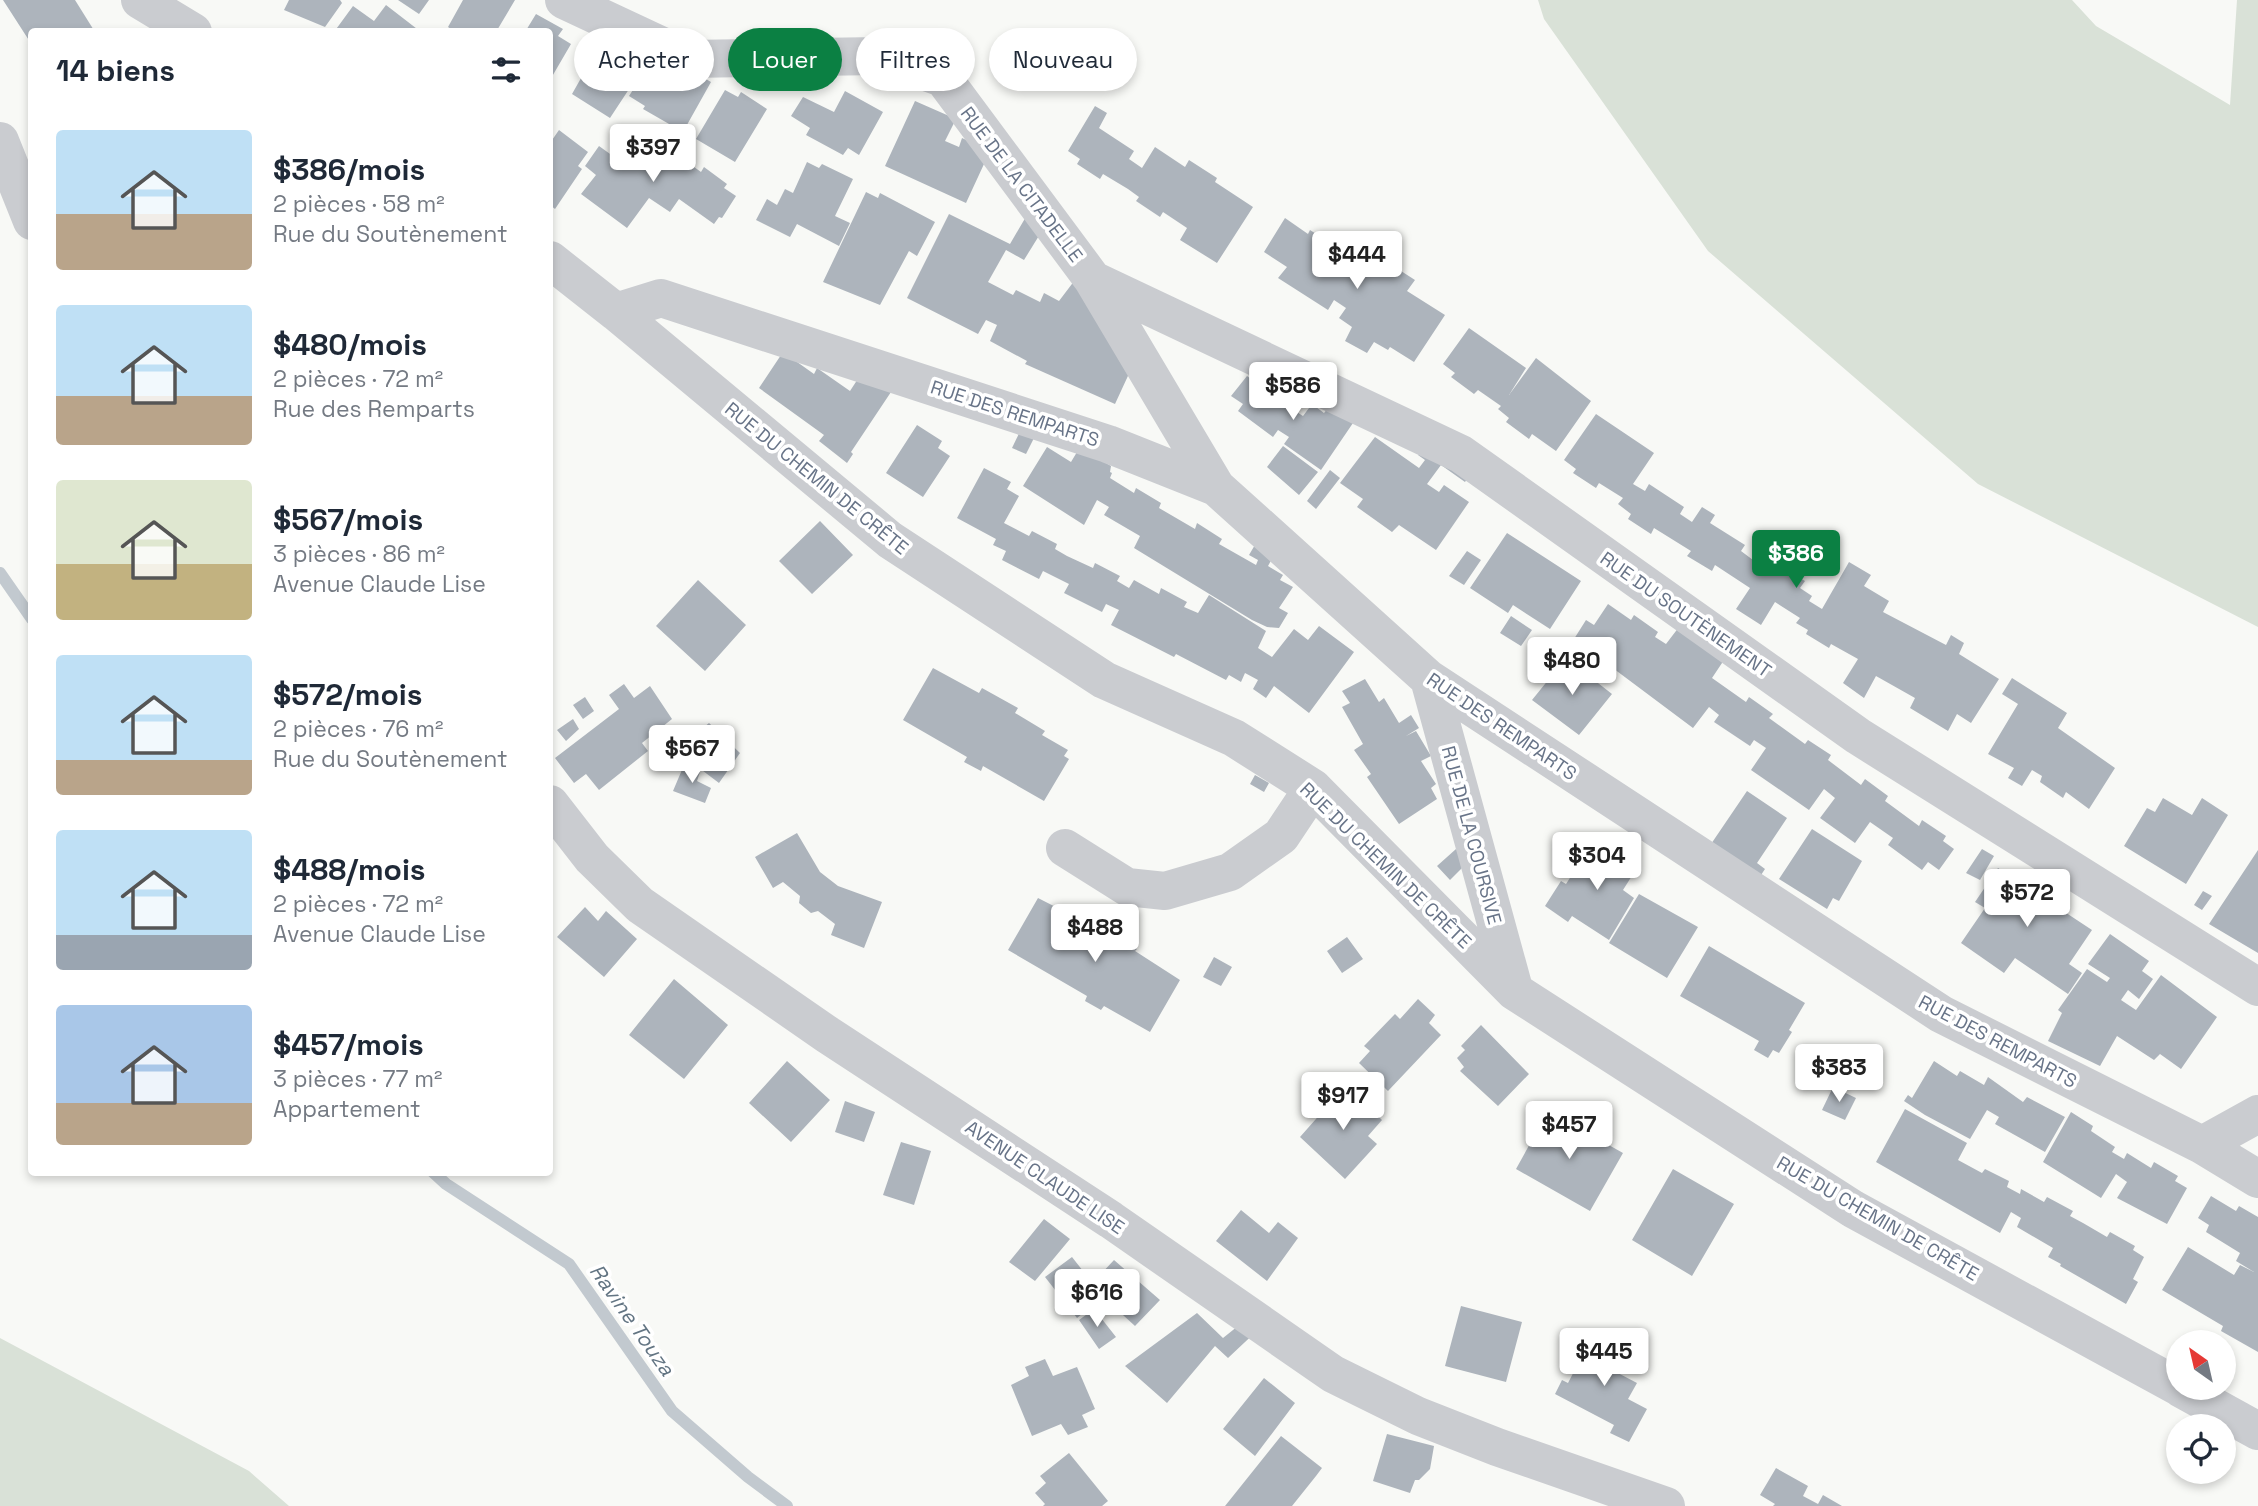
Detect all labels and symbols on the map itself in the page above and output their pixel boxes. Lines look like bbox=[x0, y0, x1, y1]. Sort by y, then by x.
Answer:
street label: RUE DE LA CITADELLE bbox=[955, 101, 1088, 267]
pin: $397 bbox=[612, 124, 694, 184]
pin: $444 bbox=[1316, 232, 1398, 291]
pin: $586 bbox=[1252, 362, 1334, 422]
street label: RUE DES REMPARTS bbox=[927, 374, 1102, 453]
street label: RUE DU CHEMIN DE CRÊTE bbox=[720, 397, 914, 560]
pin: $386 bbox=[1755, 530, 1837, 590]
street label: RUE DU SOUTÈNEMENT bbox=[1595, 546, 1776, 683]
pin: $480 bbox=[1531, 638, 1613, 697]
street label: RUE DES REMPARTS bbox=[1422, 667, 1582, 786]
pin: $567 bbox=[651, 726, 733, 785]
street label: RUE DE LA COURSIVE bbox=[1436, 743, 1507, 927]
street label: RUE DU CHEMIN DE CRÊTE bbox=[1295, 777, 1477, 954]
pin: $304 bbox=[1556, 832, 1638, 892]
pin: $572 bbox=[1986, 870, 2068, 929]
pin: $488 bbox=[1054, 904, 1136, 964]
street label: RUE DES REMPARTS bbox=[1914, 989, 2081, 1094]
pin: $383 bbox=[1798, 1044, 1880, 1104]
pin: $917 bbox=[1302, 1072, 1384, 1132]
pin: $457 bbox=[1528, 1102, 1610, 1161]
street label: AVENUE CLAUDE LISE bbox=[960, 1115, 1129, 1240]
street label: RUE DU CHEMIN DE CRÊTE bbox=[1772, 1150, 1983, 1287]
water label: Ravine Touza bbox=[584, 1259, 681, 1382]
pin: $616 bbox=[1056, 1270, 1138, 1329]
pin: $445 bbox=[1563, 1328, 1645, 1388]
north arrow bbox=[2166, 1330, 2236, 1400]

